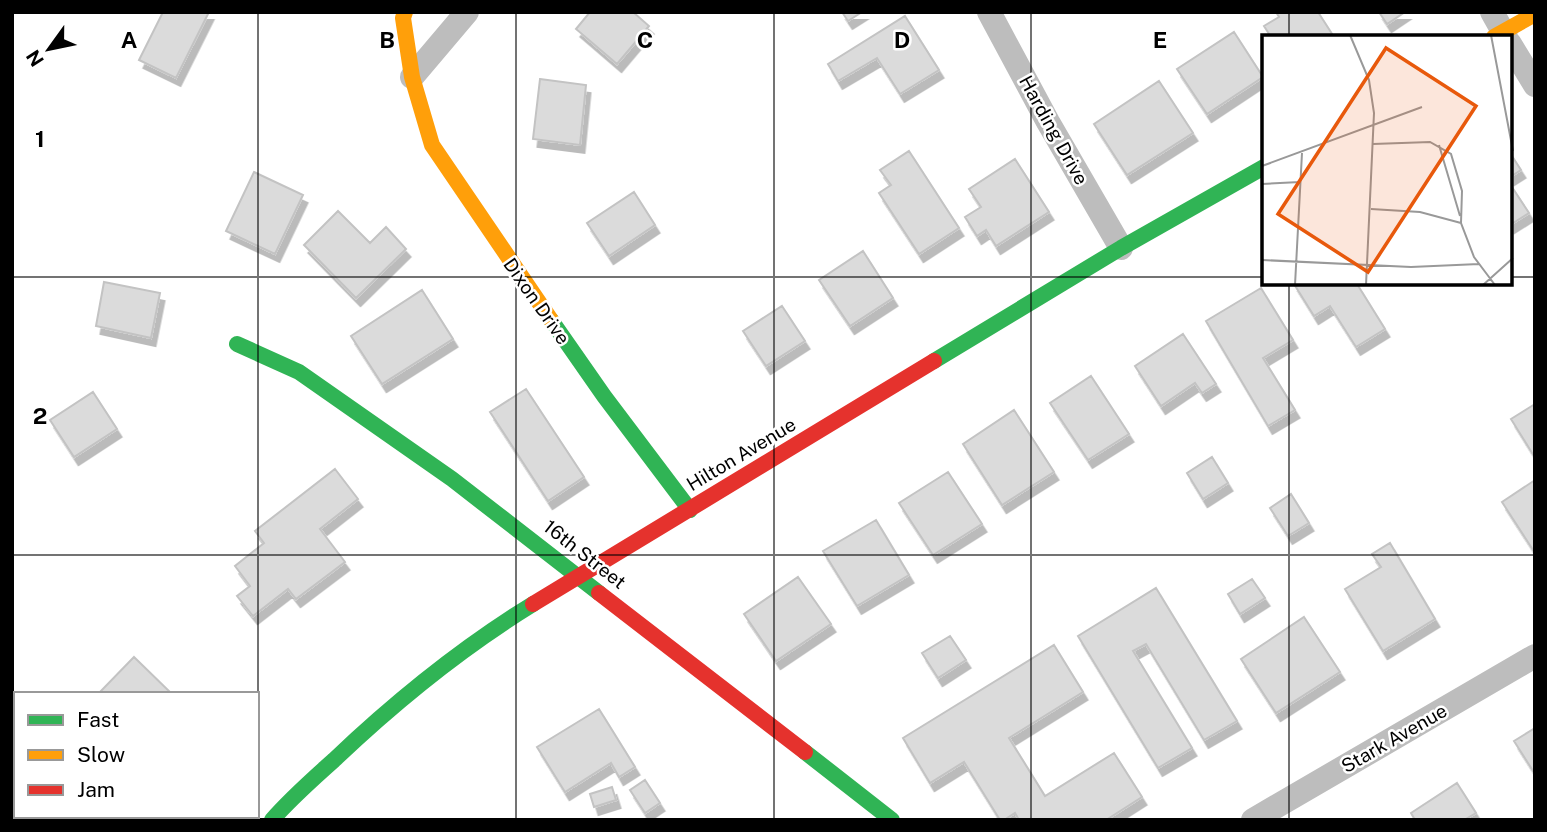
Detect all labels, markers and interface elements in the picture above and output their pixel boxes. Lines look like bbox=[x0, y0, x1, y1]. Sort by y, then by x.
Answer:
north arrow bbox=[14, 14, 84, 84]
text: A bbox=[121, 26, 138, 53]
text: B bbox=[379, 26, 395, 53]
text: C bbox=[637, 26, 653, 53]
text: D bbox=[894, 26, 910, 53]
text: E bbox=[1153, 26, 1167, 53]
inset map bbox=[1262, 35, 1512, 285]
text: N bbox=[21, 46, 48, 70]
street label: Harding Drive bbox=[1015, 72, 1093, 188]
text: 1 bbox=[35, 125, 45, 152]
street label: Dixon Drive bbox=[499, 254, 575, 348]
text: 2 bbox=[33, 402, 47, 429]
street label: Hilton Avenue bbox=[683, 413, 799, 495]
street label: 16th Street bbox=[540, 515, 630, 593]
legend bbox=[14, 692, 259, 818]
street label: Stark Avenue bbox=[1337, 699, 1451, 777]
text: Fast bbox=[77, 707, 119, 732]
text: Slow bbox=[77, 742, 125, 767]
text: Jam bbox=[77, 777, 115, 802]

